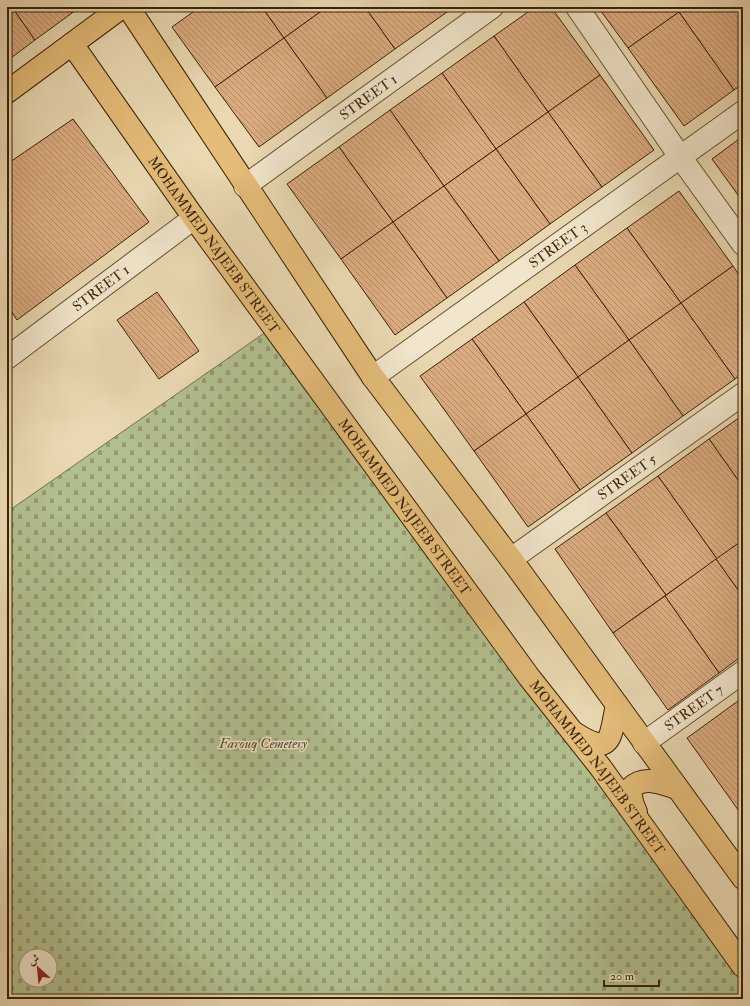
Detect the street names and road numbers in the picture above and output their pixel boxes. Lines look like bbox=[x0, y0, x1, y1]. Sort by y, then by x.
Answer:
street label: STREET 1 bbox=[336, 71, 400, 124]
street label: MOHAMMED NAJEEB STREET bbox=[144, 153, 284, 337]
street label: STREET 3 bbox=[526, 219, 590, 272]
street label: STREET 1 bbox=[69, 261, 133, 315]
street label: MOHAMMED NAJEEB STREET bbox=[334, 415, 475, 599]
street label: STREET 5 bbox=[594, 450, 660, 504]
street label: MOHAMMED NAJEEB STREET bbox=[526, 677, 669, 859]
street label: STREET 7 bbox=[661, 681, 727, 735]

